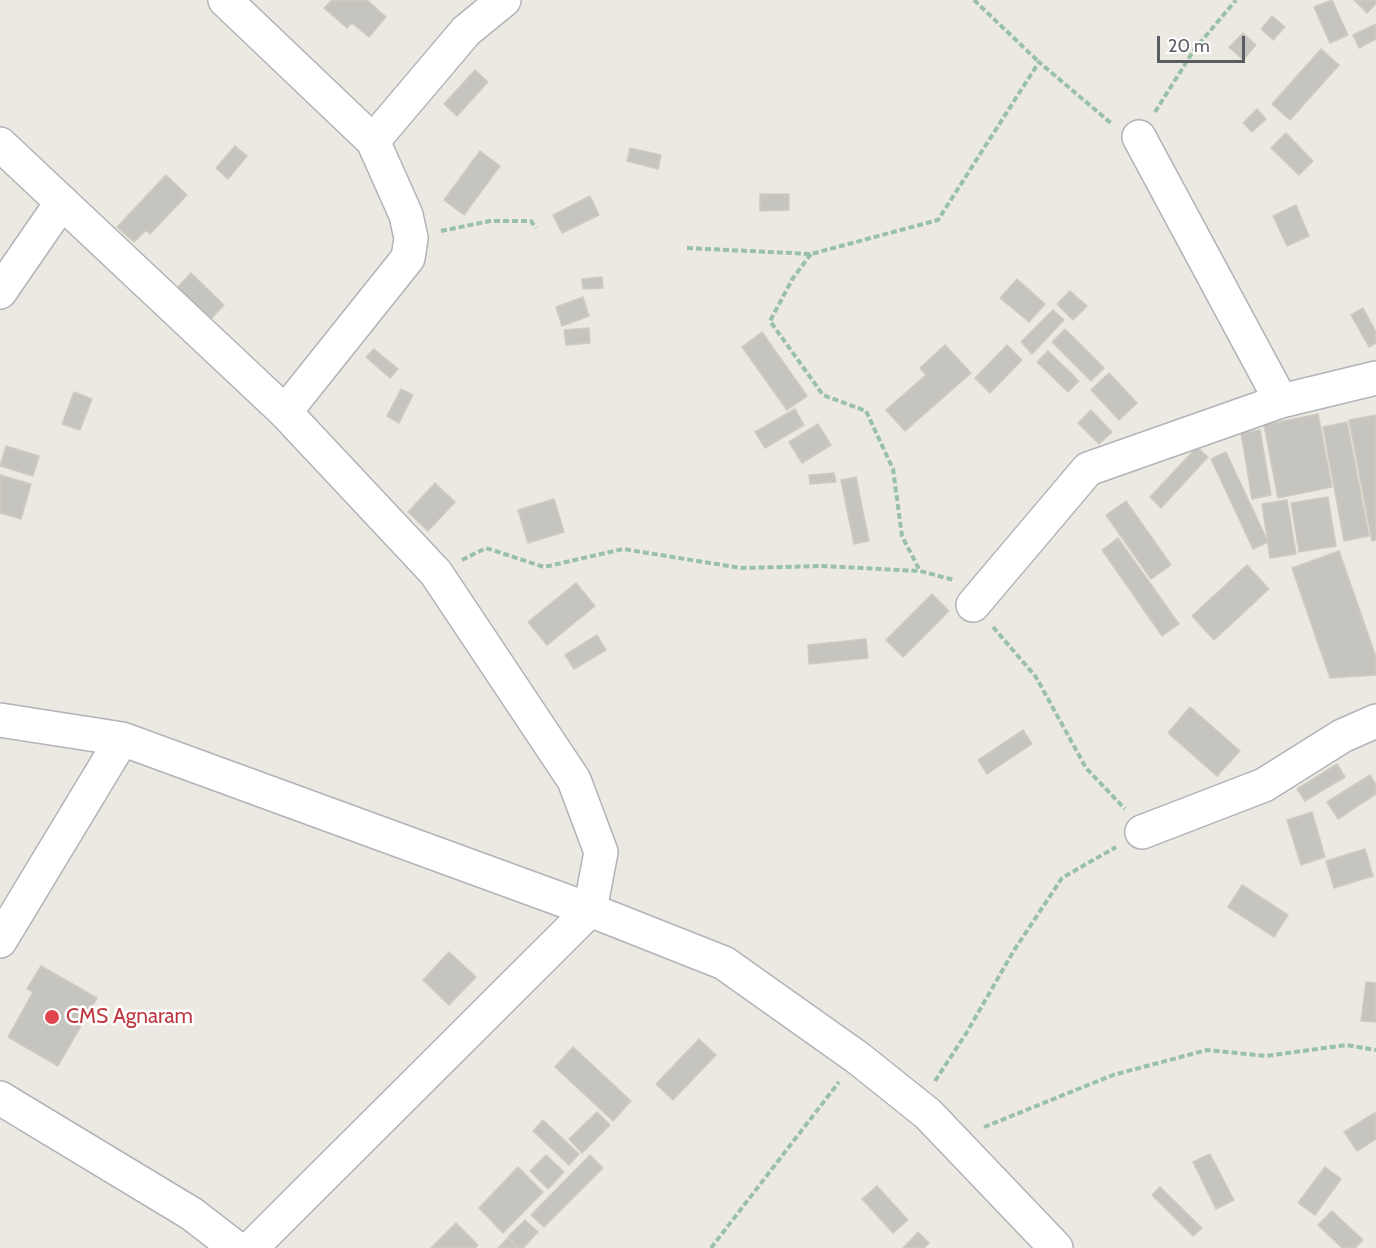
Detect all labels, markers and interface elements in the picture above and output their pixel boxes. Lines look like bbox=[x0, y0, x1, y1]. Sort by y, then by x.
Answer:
scale bar bbox=[1160, 24, 1248, 62]
text: 20 m bbox=[1168, 35, 1210, 57]
place label: CMS Agnaram bbox=[66, 1004, 193, 1030]
marker: CMS Agnaram bbox=[43, 1008, 61, 1026]

